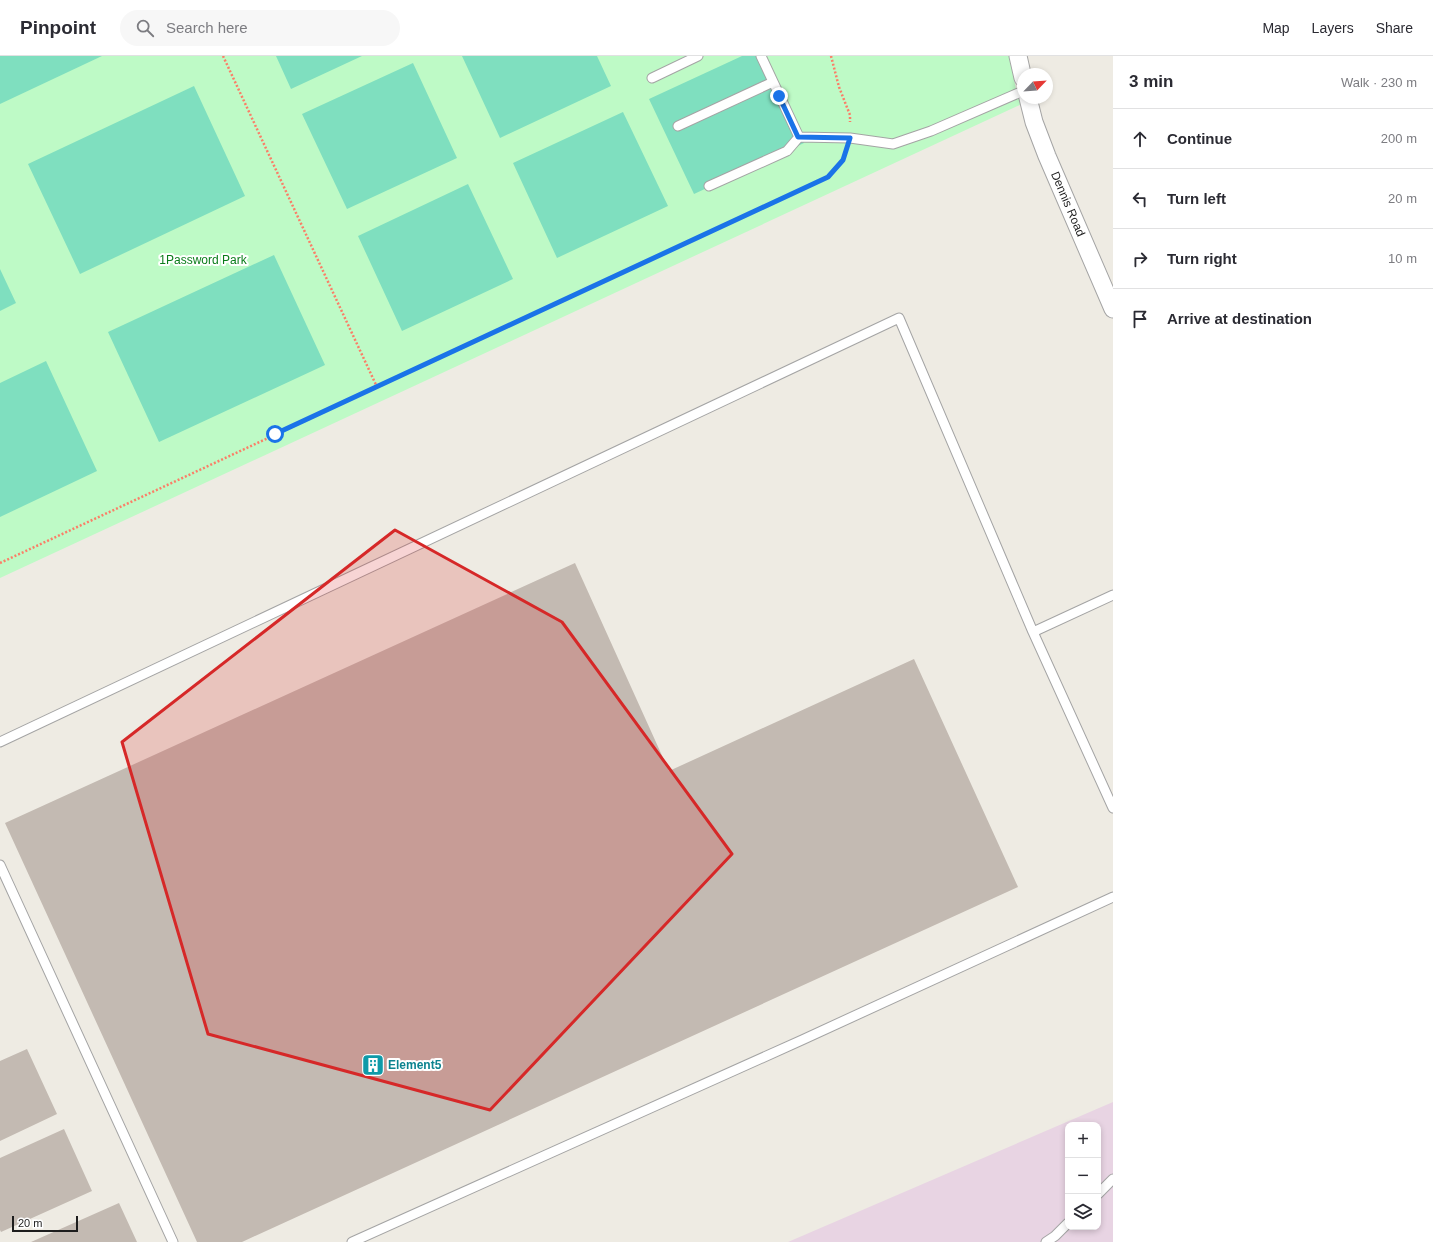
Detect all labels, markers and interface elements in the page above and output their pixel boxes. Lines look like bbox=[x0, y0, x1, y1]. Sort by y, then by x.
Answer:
search box bbox=[120, 10, 400, 46]
text: Pinpoint bbox=[20, 17, 96, 38]
icon: search bbox=[134, 17, 156, 39]
text: Search here bbox=[166, 19, 248, 36]
text: Map bbox=[1262, 20, 1290, 36]
text: Layers bbox=[1312, 20, 1354, 36]
text: Share bbox=[1376, 20, 1413, 36]
north arrow bbox=[1017, 68, 1053, 104]
text: 3 min bbox=[1129, 72, 1173, 91]
text: Walk · 230 m bbox=[1341, 75, 1417, 90]
route end bbox=[770, 87, 788, 105]
icon: ahead bbox=[1129, 128, 1151, 150]
text: Continue bbox=[1167, 130, 1232, 147]
text: 200 m bbox=[1381, 131, 1417, 146]
street label: Dennis Road bbox=[1048, 169, 1088, 239]
icon: left bbox=[1129, 188, 1151, 210]
text: Turn left bbox=[1167, 190, 1226, 207]
text: 20 m bbox=[1388, 191, 1417, 206]
icon: right bbox=[1129, 248, 1151, 270]
text: Turn right bbox=[1167, 250, 1237, 267]
text: 10 m bbox=[1388, 251, 1417, 266]
park label: 1Password Park bbox=[159, 253, 248, 267]
icon: arrive bbox=[1129, 308, 1151, 330]
text: Arrive at destination bbox=[1167, 310, 1312, 327]
route start bbox=[266, 425, 284, 443]
building icon: Element5 bbox=[360, 1052, 386, 1078]
place label: Element5 bbox=[388, 1058, 442, 1072]
map controls bbox=[1065, 1122, 1101, 1230]
button: + bbox=[1065, 1122, 1101, 1158]
button: − bbox=[1065, 1158, 1101, 1194]
button: layers bbox=[1065, 1194, 1101, 1230]
scale bar bbox=[12, 1214, 78, 1233]
text: 20 m bbox=[18, 1217, 42, 1229]

